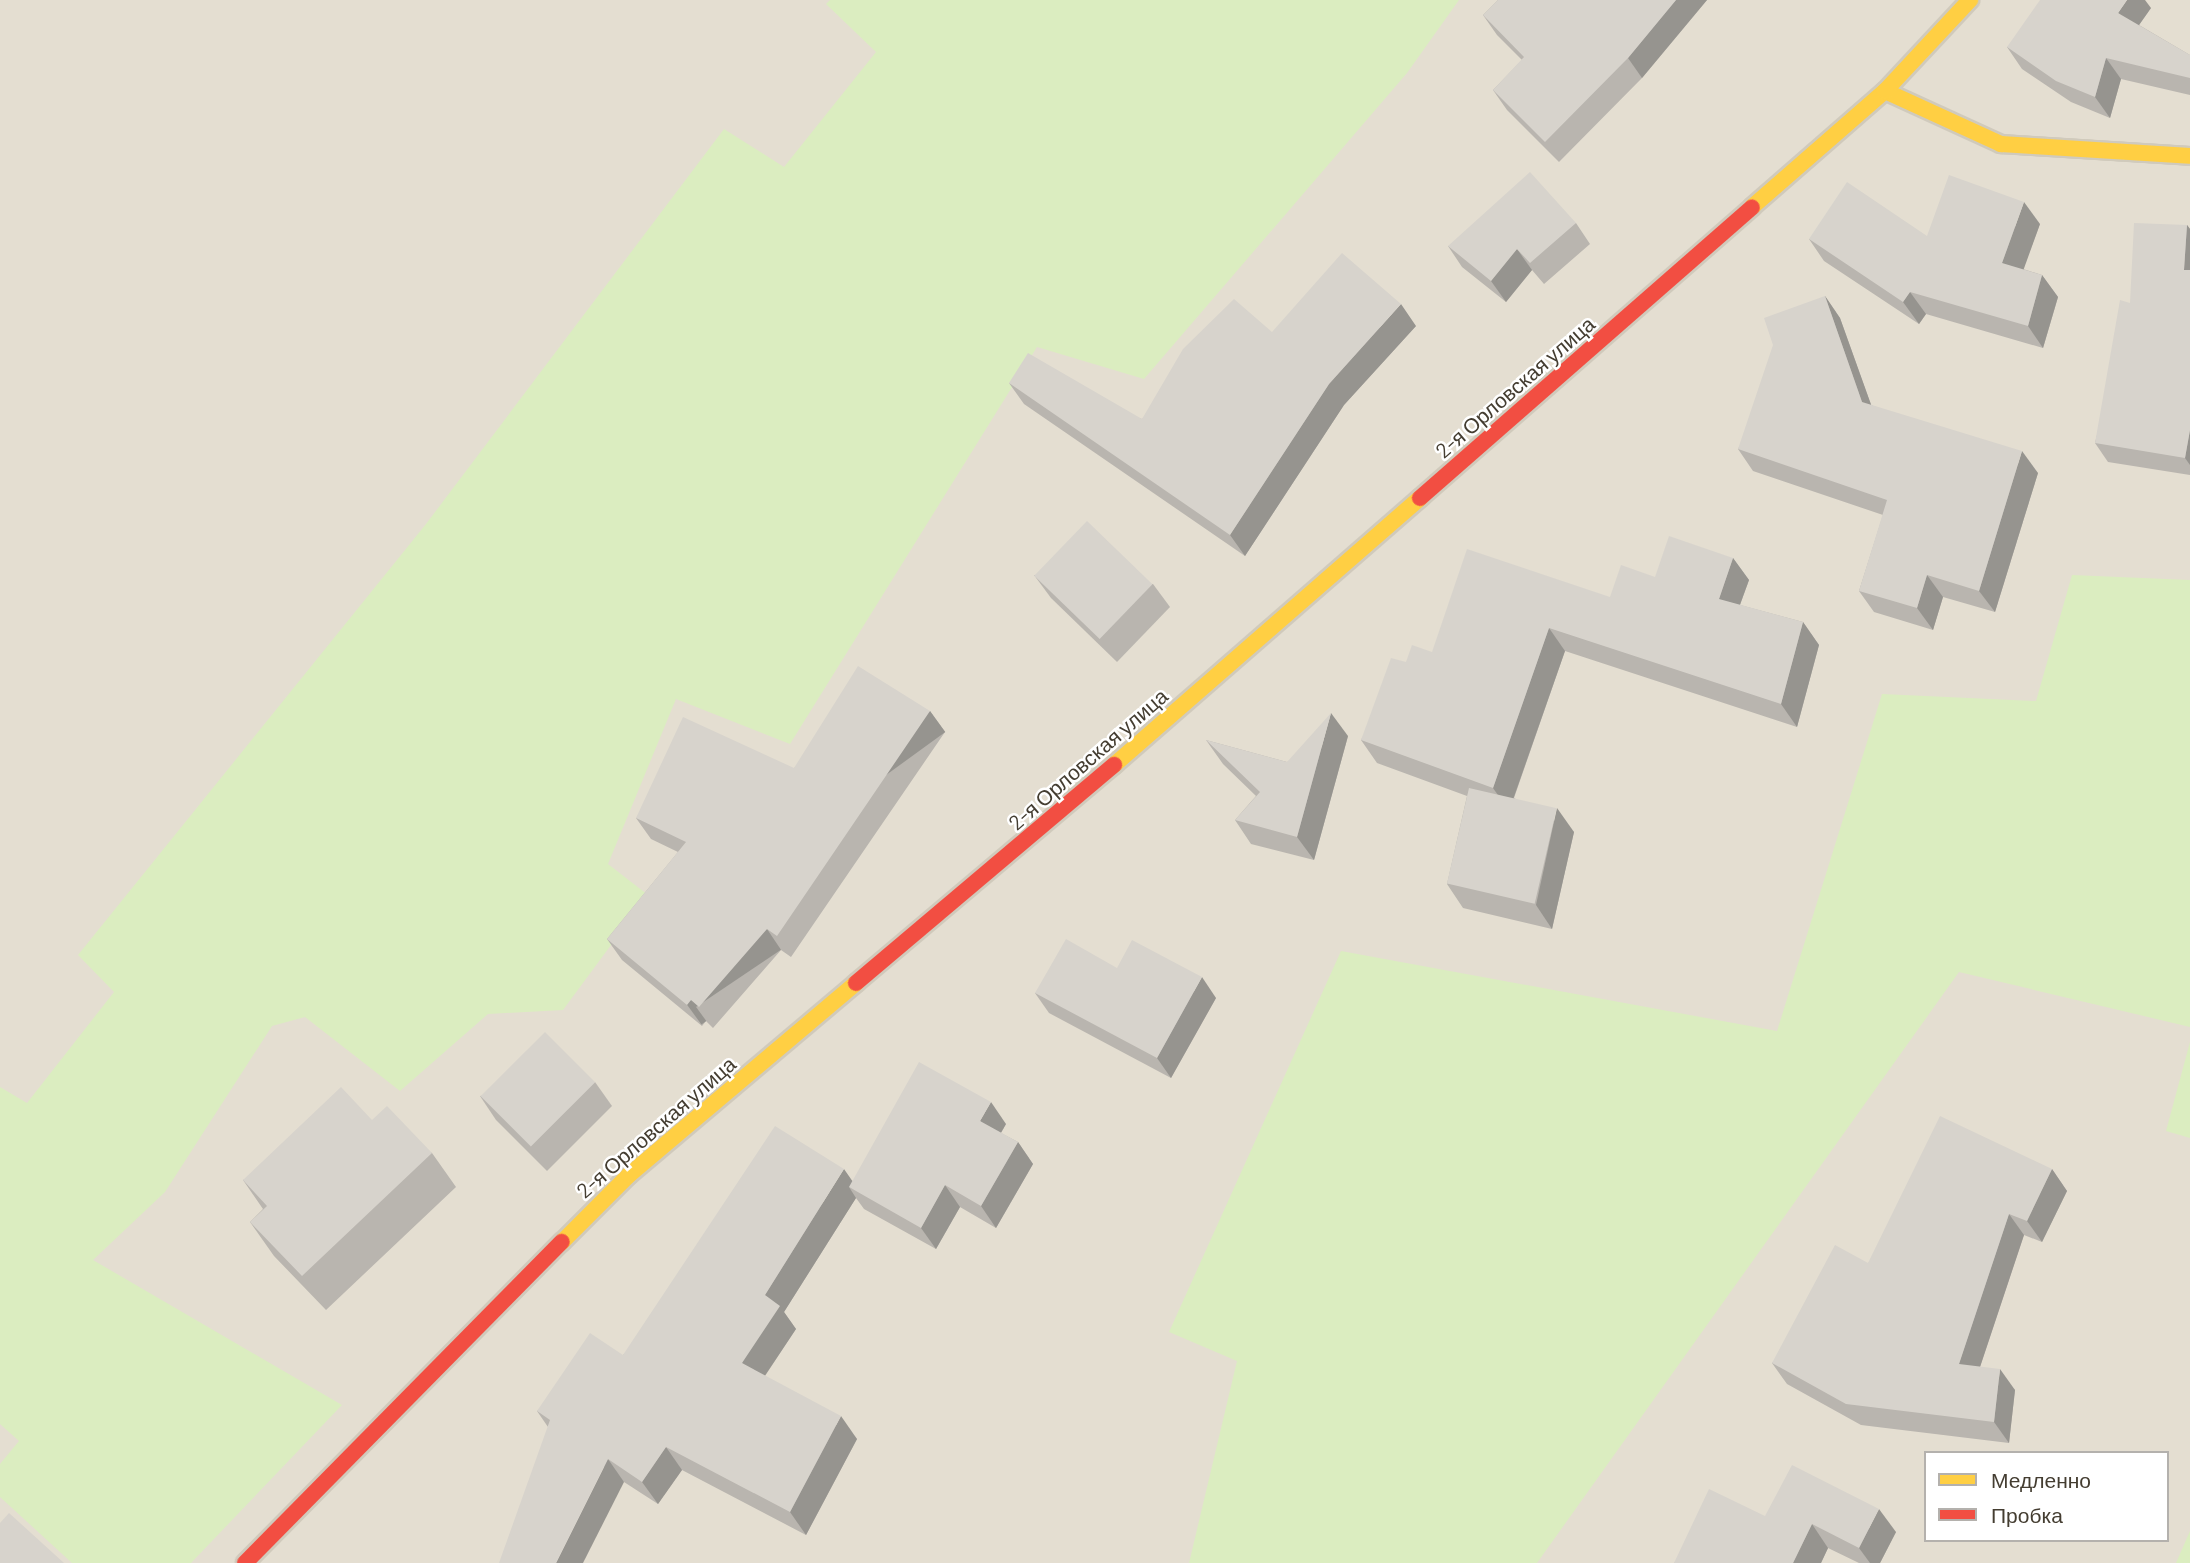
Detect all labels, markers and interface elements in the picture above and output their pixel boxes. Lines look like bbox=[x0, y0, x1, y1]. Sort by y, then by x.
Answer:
street label: 2-я Орловская улица bbox=[1430, 311, 1600, 463]
street label: 2-я Орловская улица bbox=[1003, 683, 1173, 835]
street label: 2-я Орловская улица bbox=[571, 1051, 741, 1203]
legend bbox=[1924, 1451, 2169, 1542]
text: Медленно bbox=[1991, 1467, 2091, 1492]
text: Пробка bbox=[1991, 1502, 2063, 1527]

